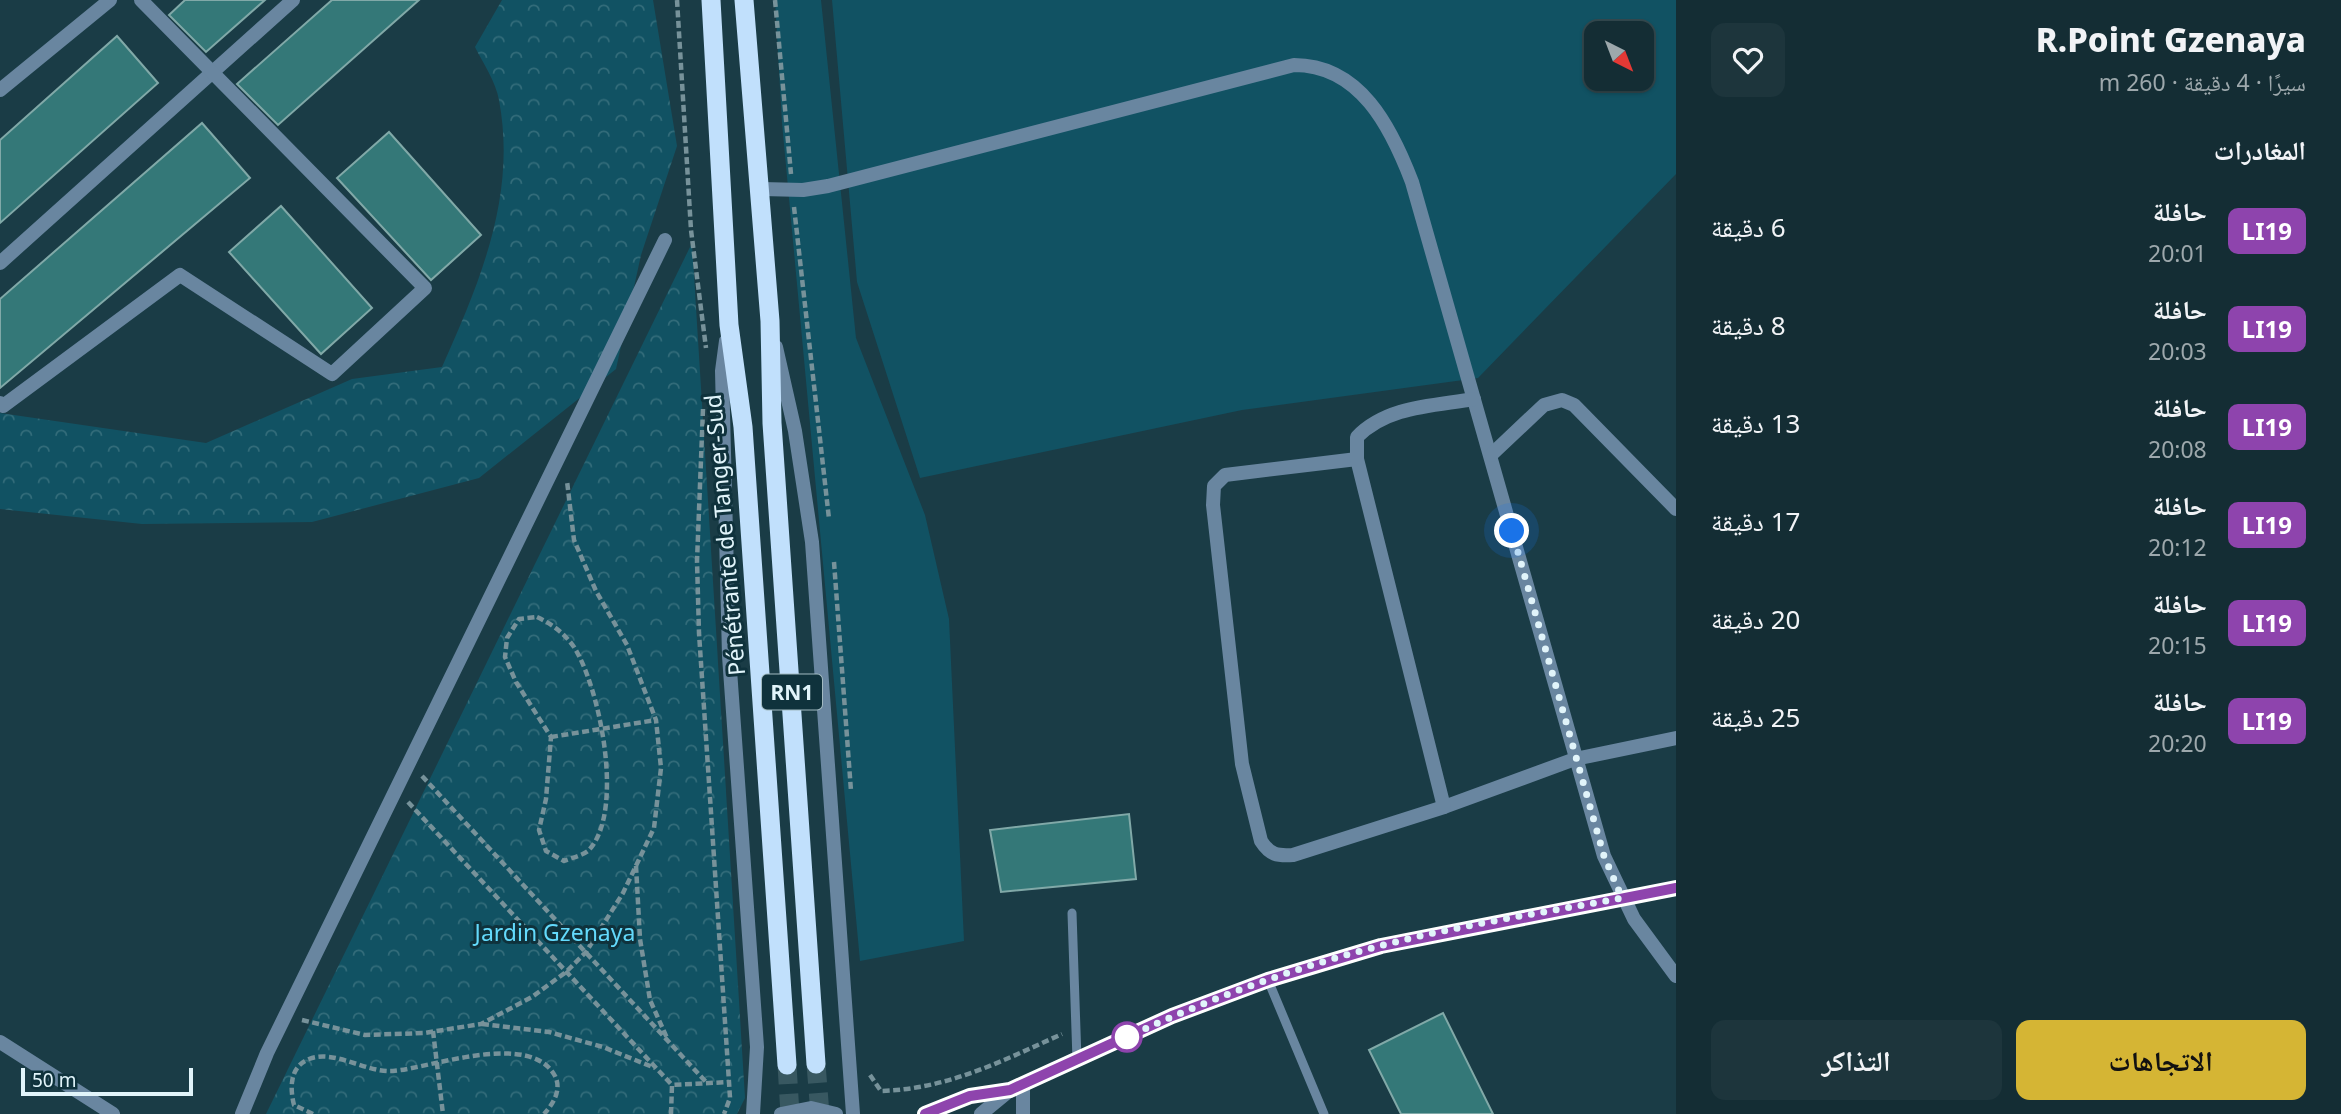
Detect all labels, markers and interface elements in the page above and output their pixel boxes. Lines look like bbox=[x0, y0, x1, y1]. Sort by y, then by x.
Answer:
text: R.Point Gzenaya bbox=[2036, 17, 2306, 62]
north arrow bbox=[1584, 21, 1654, 91]
map controls bbox=[1584, 21, 1654, 91]
button: heart bbox=[1711, 23, 1785, 97]
text: سيرًا · 4 دقيقة · 260 m bbox=[2099, 66, 2306, 98]
text: المغادرات bbox=[2214, 132, 2306, 168]
text: حافلة bbox=[2153, 193, 2207, 229]
text: 6 دقيقة bbox=[1711, 209, 1786, 245]
text: LI19 bbox=[2242, 214, 2292, 247]
text: 20:01 bbox=[2148, 237, 2207, 269]
text: حافلة bbox=[2153, 291, 2207, 327]
text: 8 دقيقة bbox=[1711, 307, 1786, 343]
text: LI19 bbox=[2242, 312, 2292, 345]
text: 20:03 bbox=[2148, 335, 2207, 367]
text: حافلة bbox=[2153, 389, 2207, 425]
street label: Pénétrante de Tanger-Sud bbox=[696, 393, 752, 677]
text: 13 دقيقة bbox=[1711, 405, 1800, 441]
text: LI19 bbox=[2242, 410, 2292, 443]
text: 20:08 bbox=[2148, 433, 2207, 465]
text: حافلة bbox=[2153, 487, 2207, 523]
text: 17 دقيقة bbox=[1711, 503, 1800, 539]
text: LI19 bbox=[2242, 508, 2292, 541]
your location bbox=[1494, 513, 1529, 548]
text: 20:12 bbox=[2148, 531, 2207, 563]
text: حافلة bbox=[2153, 585, 2207, 621]
text: 20 دقيقة bbox=[1711, 601, 1800, 637]
text: LI19 bbox=[2242, 606, 2292, 639]
text: 20:15 bbox=[2148, 629, 2207, 661]
road number: RN1 bbox=[762, 674, 822, 710]
text: حافلة bbox=[2153, 683, 2207, 719]
text: 25 دقيقة bbox=[1711, 699, 1800, 735]
text: LI19 bbox=[2242, 704, 2292, 737]
text: 20:20 bbox=[2148, 727, 2207, 759]
park label: Jardin Gzenaya bbox=[473, 916, 635, 948]
button: التذاكر bbox=[1711, 1020, 2002, 1100]
button: الاتجاهات bbox=[2016, 1020, 2306, 1100]
unlabelled marker bbox=[1112, 1022, 1142, 1052]
scale bar bbox=[21, 1065, 192, 1097]
text: 50 m bbox=[32, 1067, 76, 1093]

